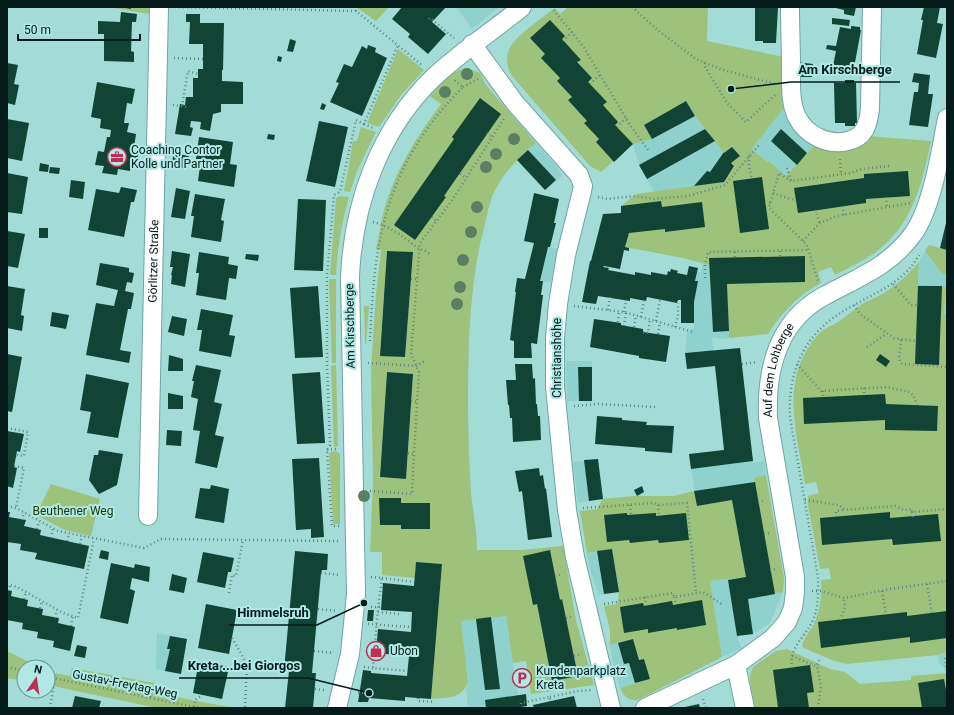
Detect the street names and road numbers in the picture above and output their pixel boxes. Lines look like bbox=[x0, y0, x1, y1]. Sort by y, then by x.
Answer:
street label: Görlitzer Straße bbox=[146, 219, 161, 303]
street label: Am Kirschberge bbox=[342, 283, 358, 369]
street label: Christianshöhe bbox=[550, 318, 564, 398]
street label: Auf dem Lohberge bbox=[761, 320, 797, 418]
street label: Gustav-Freytag-Weg bbox=[71, 667, 179, 701]

